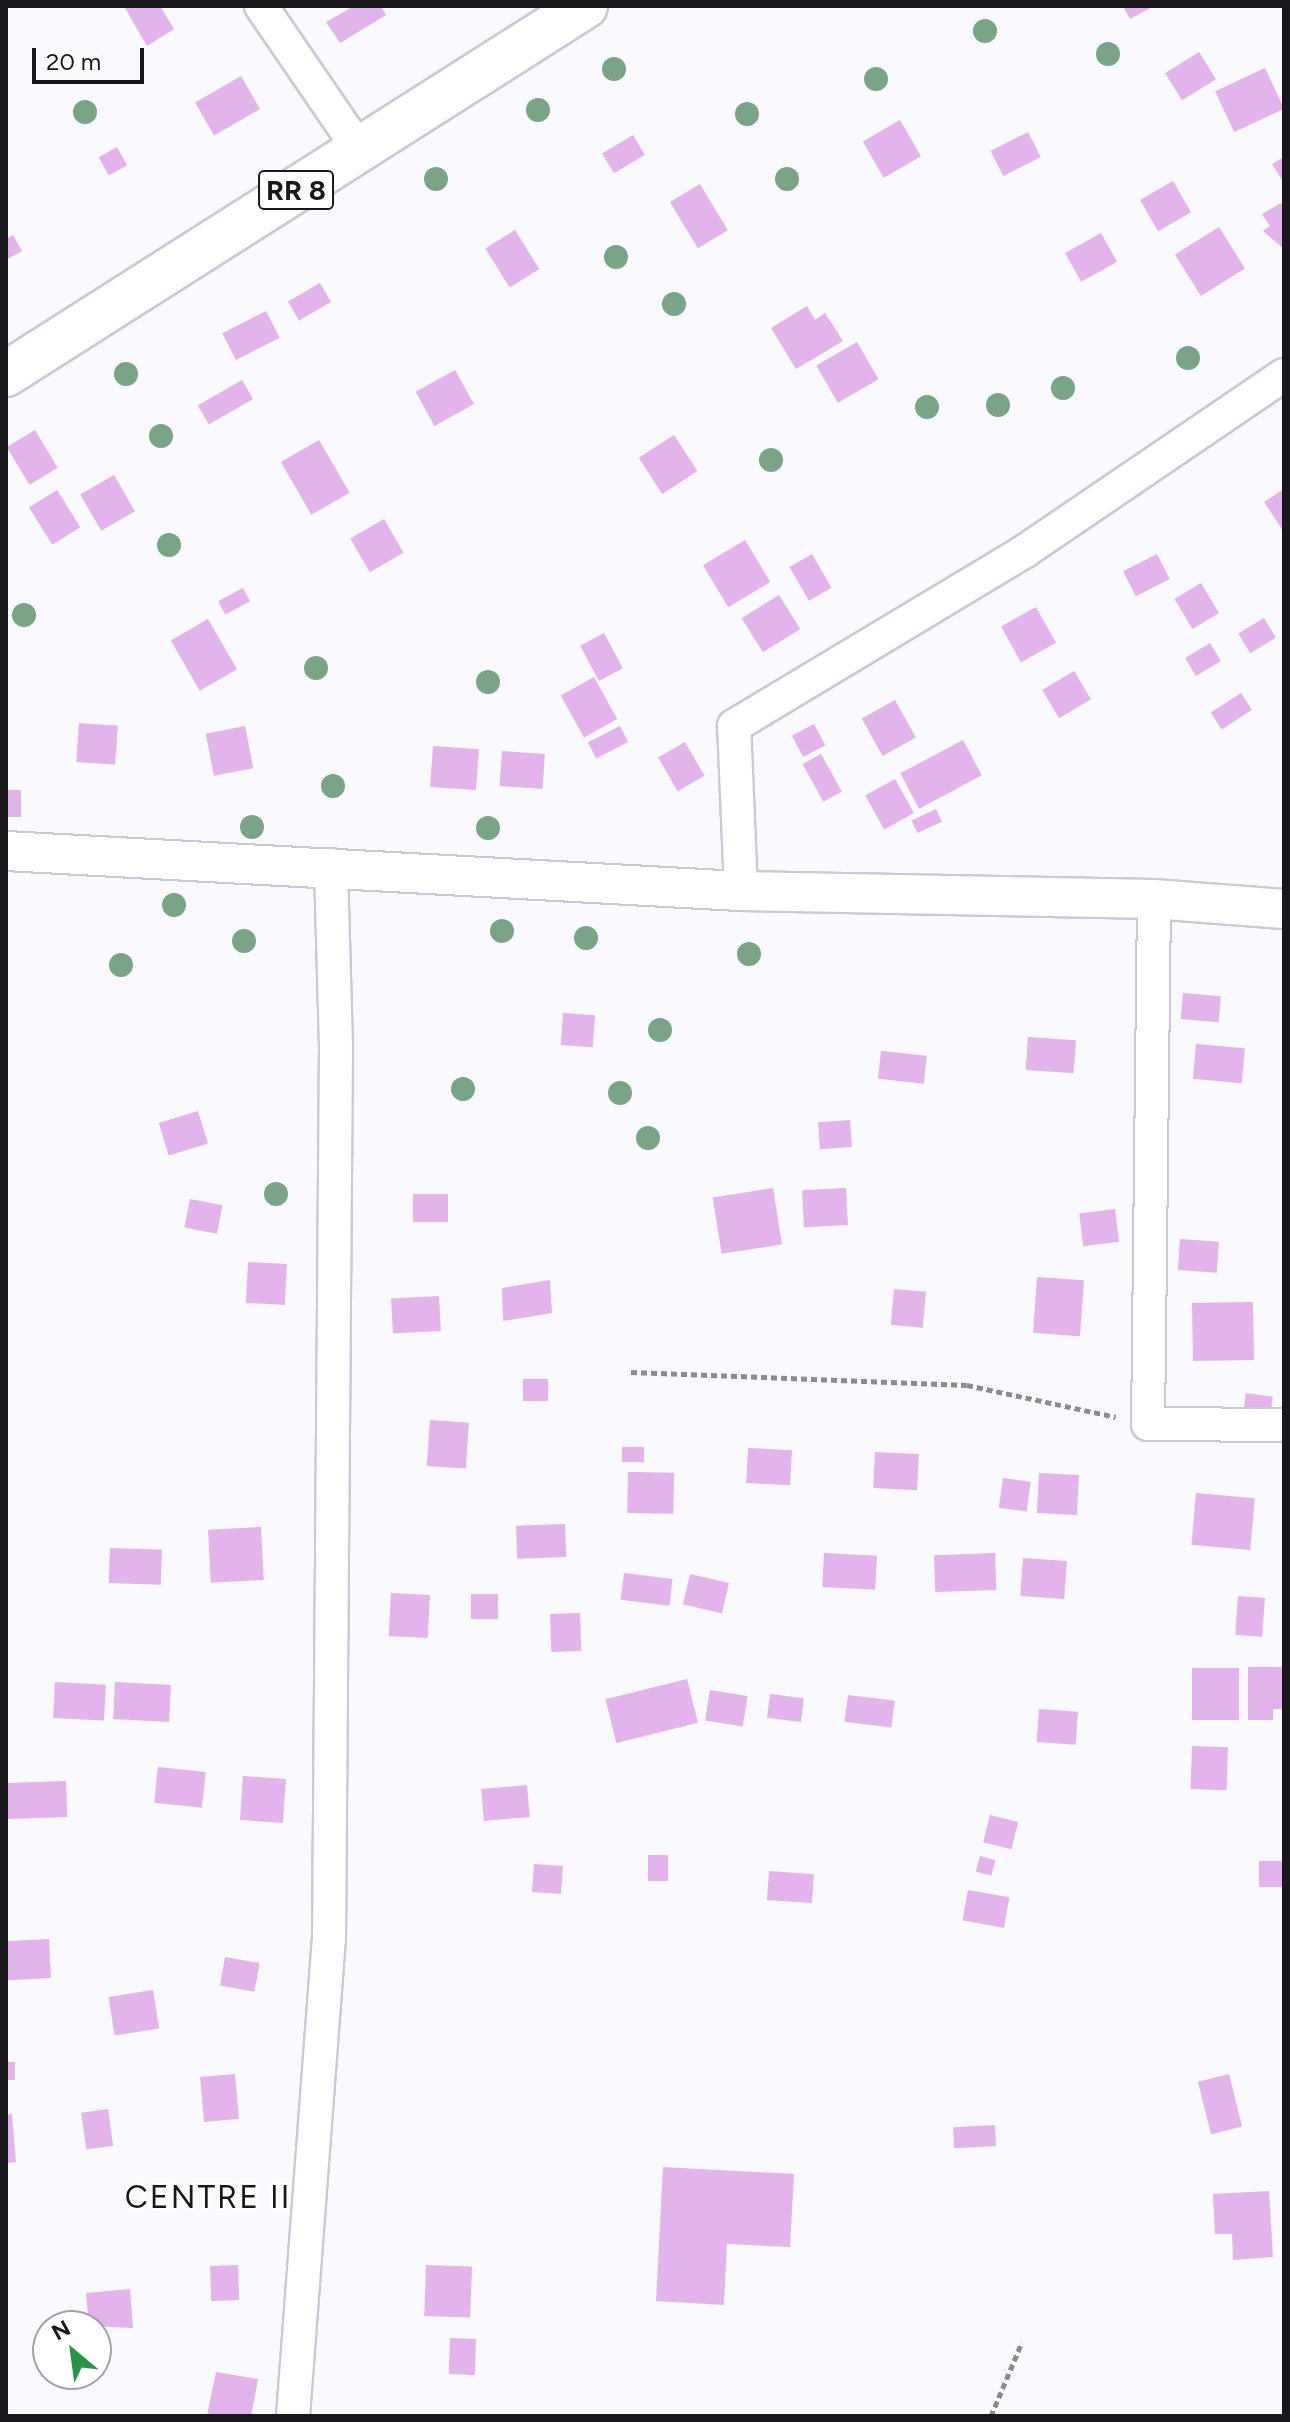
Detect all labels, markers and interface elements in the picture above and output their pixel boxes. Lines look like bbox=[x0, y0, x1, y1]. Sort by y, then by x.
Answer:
scale bar bbox=[36, 32, 148, 82]
text: 20 m bbox=[46, 47, 101, 76]
road number: RR 8 bbox=[258, 166, 334, 214]
district label: CENTRE II bbox=[125, 2178, 291, 2216]
north arrow bbox=[32, 2310, 112, 2390]
text: N bbox=[47, 2314, 75, 2346]

